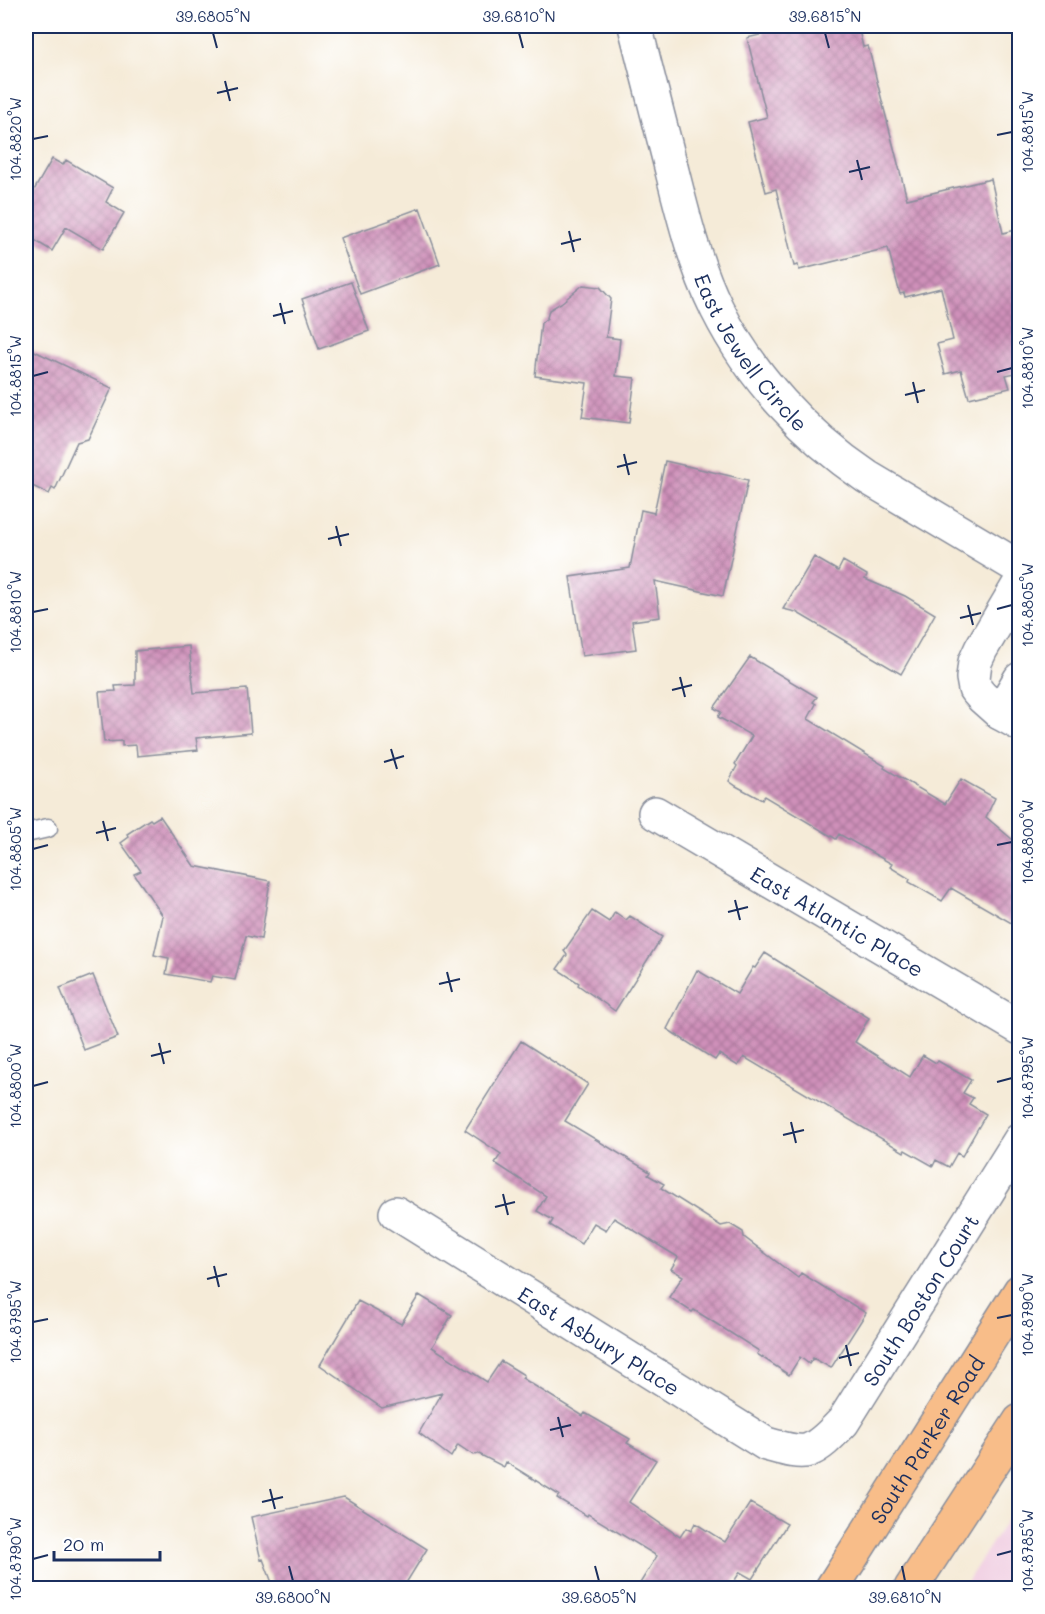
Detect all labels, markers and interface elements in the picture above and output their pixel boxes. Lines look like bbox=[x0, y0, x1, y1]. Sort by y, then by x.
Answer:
text: 39.6805°N bbox=[175, 6, 251, 26]
text: 39.6810°N bbox=[482, 6, 556, 26]
text: 39.6815°N bbox=[789, 6, 861, 26]
text: 104.8815°W bbox=[1017, 91, 1037, 173]
text: 104.8820°W bbox=[5, 97, 25, 181]
street label: East Jewell Circle bbox=[689, 270, 814, 436]
text: 104.8810°W bbox=[1017, 327, 1037, 409]
text: 104.8815°W bbox=[5, 335, 25, 417]
text: 104.8805°W bbox=[1017, 563, 1037, 647]
text: 104.8810°W bbox=[5, 571, 25, 653]
text: 104.8800°W bbox=[1017, 800, 1037, 884]
text: 104.8805°W bbox=[5, 807, 25, 891]
street label: East Atlantic Place bbox=[746, 859, 929, 982]
text: 104.8795°W bbox=[1017, 1036, 1037, 1120]
text: 104.8800°W bbox=[5, 1044, 25, 1128]
street label: South Boston Court bbox=[856, 1208, 984, 1391]
text: 104.8790°W bbox=[1017, 1273, 1037, 1357]
street label: East Asbury Place bbox=[514, 1279, 686, 1401]
text: 104.8795°W bbox=[5, 1280, 25, 1364]
street label: South Parker Road bbox=[863, 1350, 989, 1528]
text: 104.8785°W bbox=[1017, 1509, 1037, 1593]
text: 104.8790°W bbox=[5, 1517, 25, 1601]
scale bar bbox=[54, 1524, 160, 1562]
text: 20 m bbox=[63, 1532, 104, 1556]
text: 39.6800°N bbox=[255, 1587, 331, 1607]
text: 39.6805°N bbox=[561, 1587, 637, 1607]
text: 39.6810°N bbox=[868, 1587, 942, 1607]

